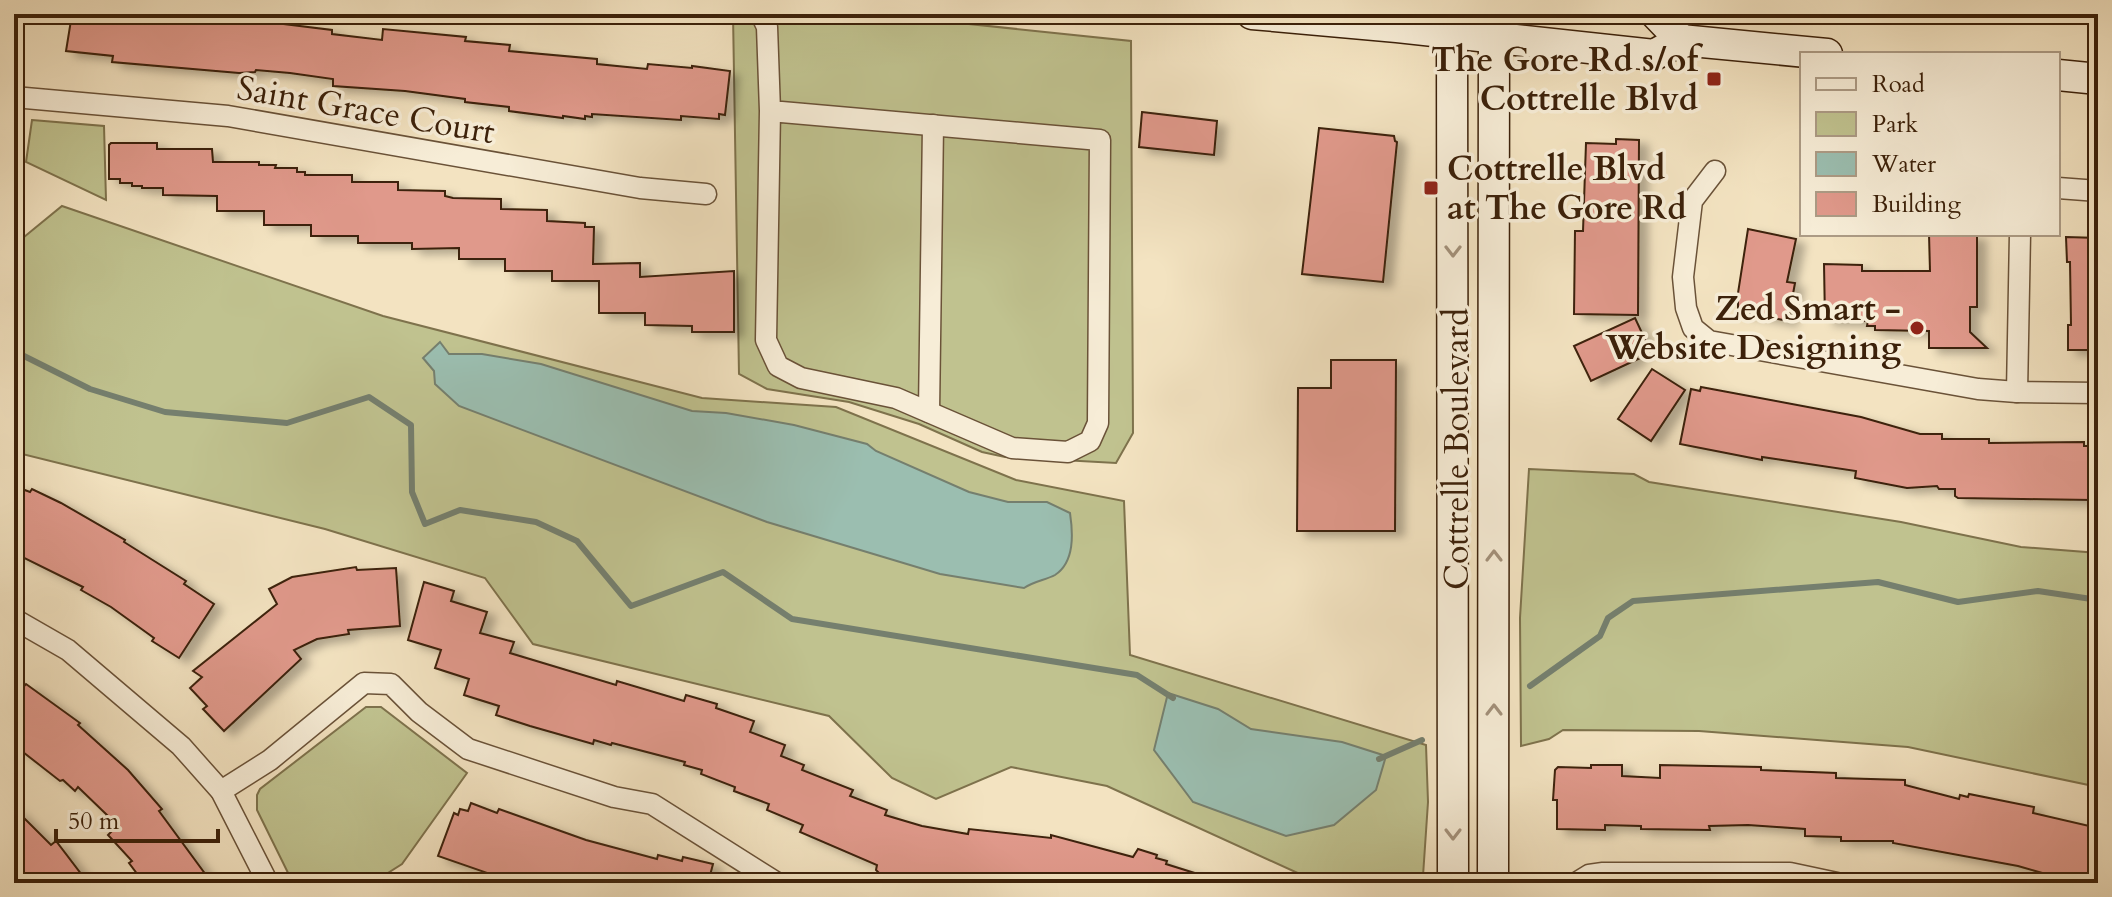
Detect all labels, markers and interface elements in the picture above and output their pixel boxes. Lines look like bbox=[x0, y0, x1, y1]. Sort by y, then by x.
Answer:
place label: The Gore Rd s/of Cottrelle Blvd bbox=[1431, 37, 1703, 122]
legend bbox=[1800, 52, 2060, 236]
street label: Saint Grace Court bbox=[233, 65, 498, 155]
text: Road bbox=[1872, 68, 1925, 101]
marker: The Gore Rd s/of Cottrelle Blvd bbox=[1705, 70, 1723, 88]
text: Park bbox=[1872, 108, 1918, 141]
place label: Cottrelle Blvd at The Gore Rd bbox=[1447, 146, 1687, 231]
text: Water bbox=[1871, 148, 1936, 181]
marker: Cottrelle Blvd at The Gore Rd bbox=[1422, 179, 1440, 197]
text: Building bbox=[1872, 188, 1962, 221]
one-way arrow bbox=[1444, 245, 1462, 258]
place label: Zed Smart - Website Designing bbox=[1605, 286, 1902, 371]
street label: Cottrelle Boulevard bbox=[1434, 308, 1480, 590]
marker: Zed Smart - Website Designing bbox=[1908, 319, 1926, 337]
one-way arrow bbox=[1485, 549, 1503, 562]
one-way arrow bbox=[1485, 703, 1503, 716]
scale bar bbox=[56, 793, 218, 843]
text: 50 m bbox=[68, 805, 120, 838]
one-way arrow bbox=[1444, 828, 1462, 841]

